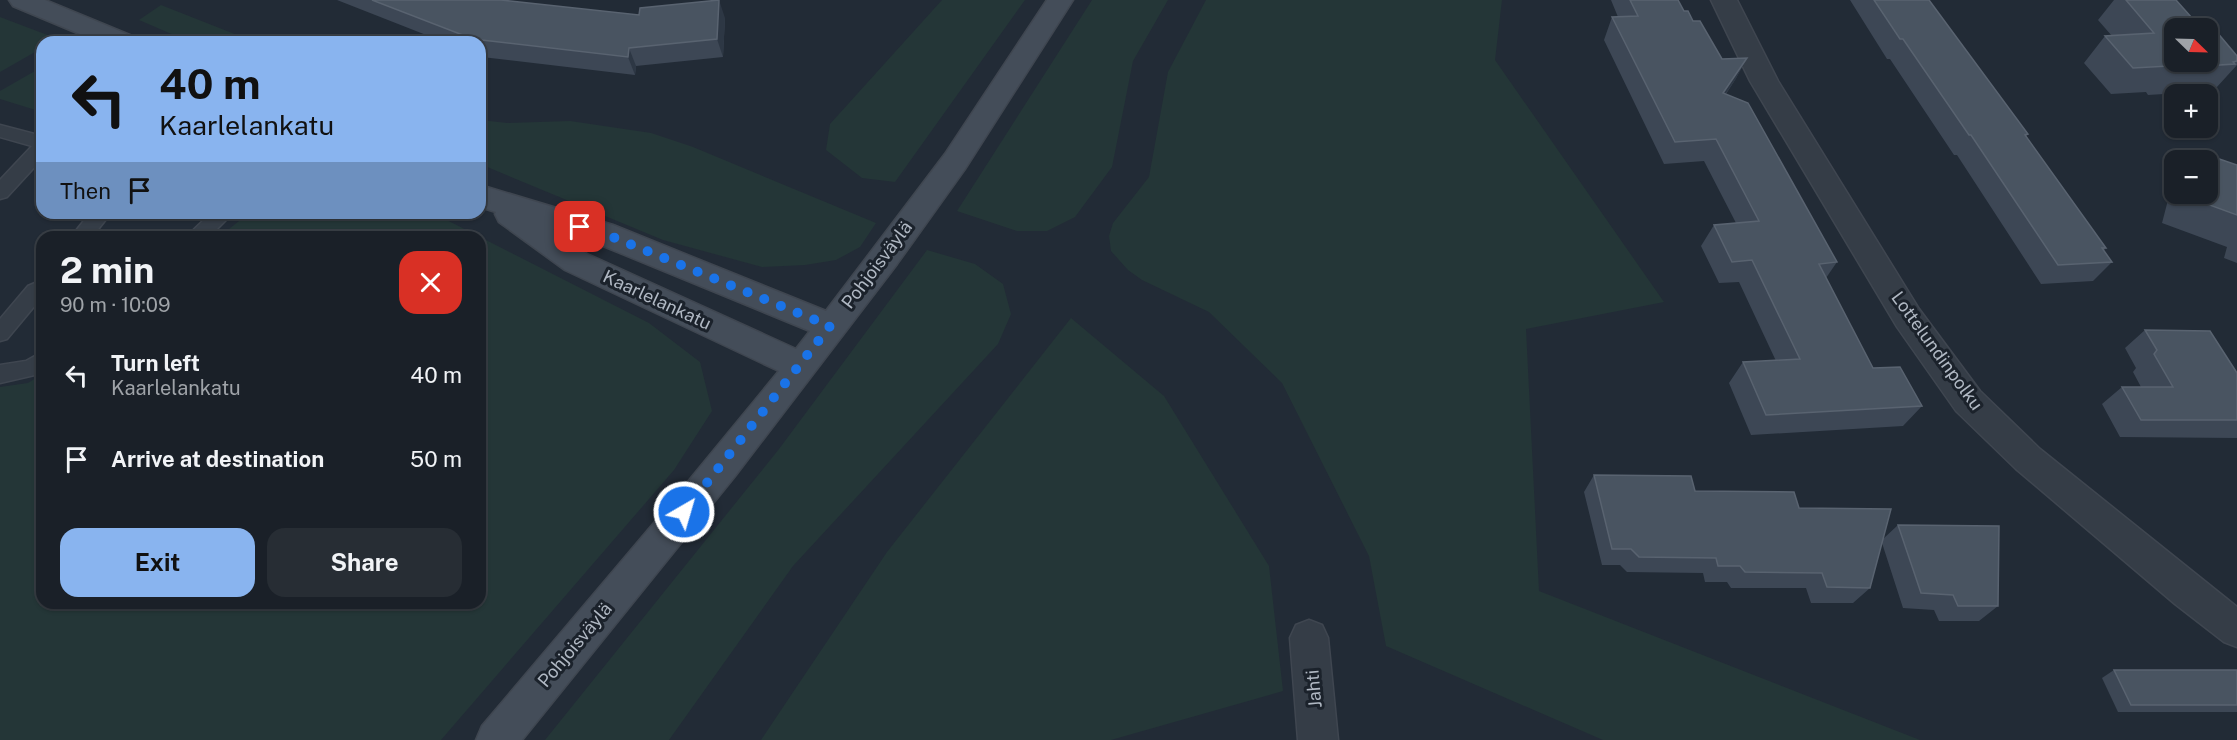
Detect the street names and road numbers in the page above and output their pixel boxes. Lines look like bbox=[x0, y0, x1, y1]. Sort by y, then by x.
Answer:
street label: Pohjoisväylä bbox=[837, 217, 916, 312]
street label: Kaarlelankatu bbox=[600, 265, 715, 334]
street label: Lottelundinpolku bbox=[1887, 287, 1987, 414]
street label: Pohjoisväylä bbox=[533, 598, 616, 691]
street label: Jahti bbox=[1301, 669, 1326, 709]

